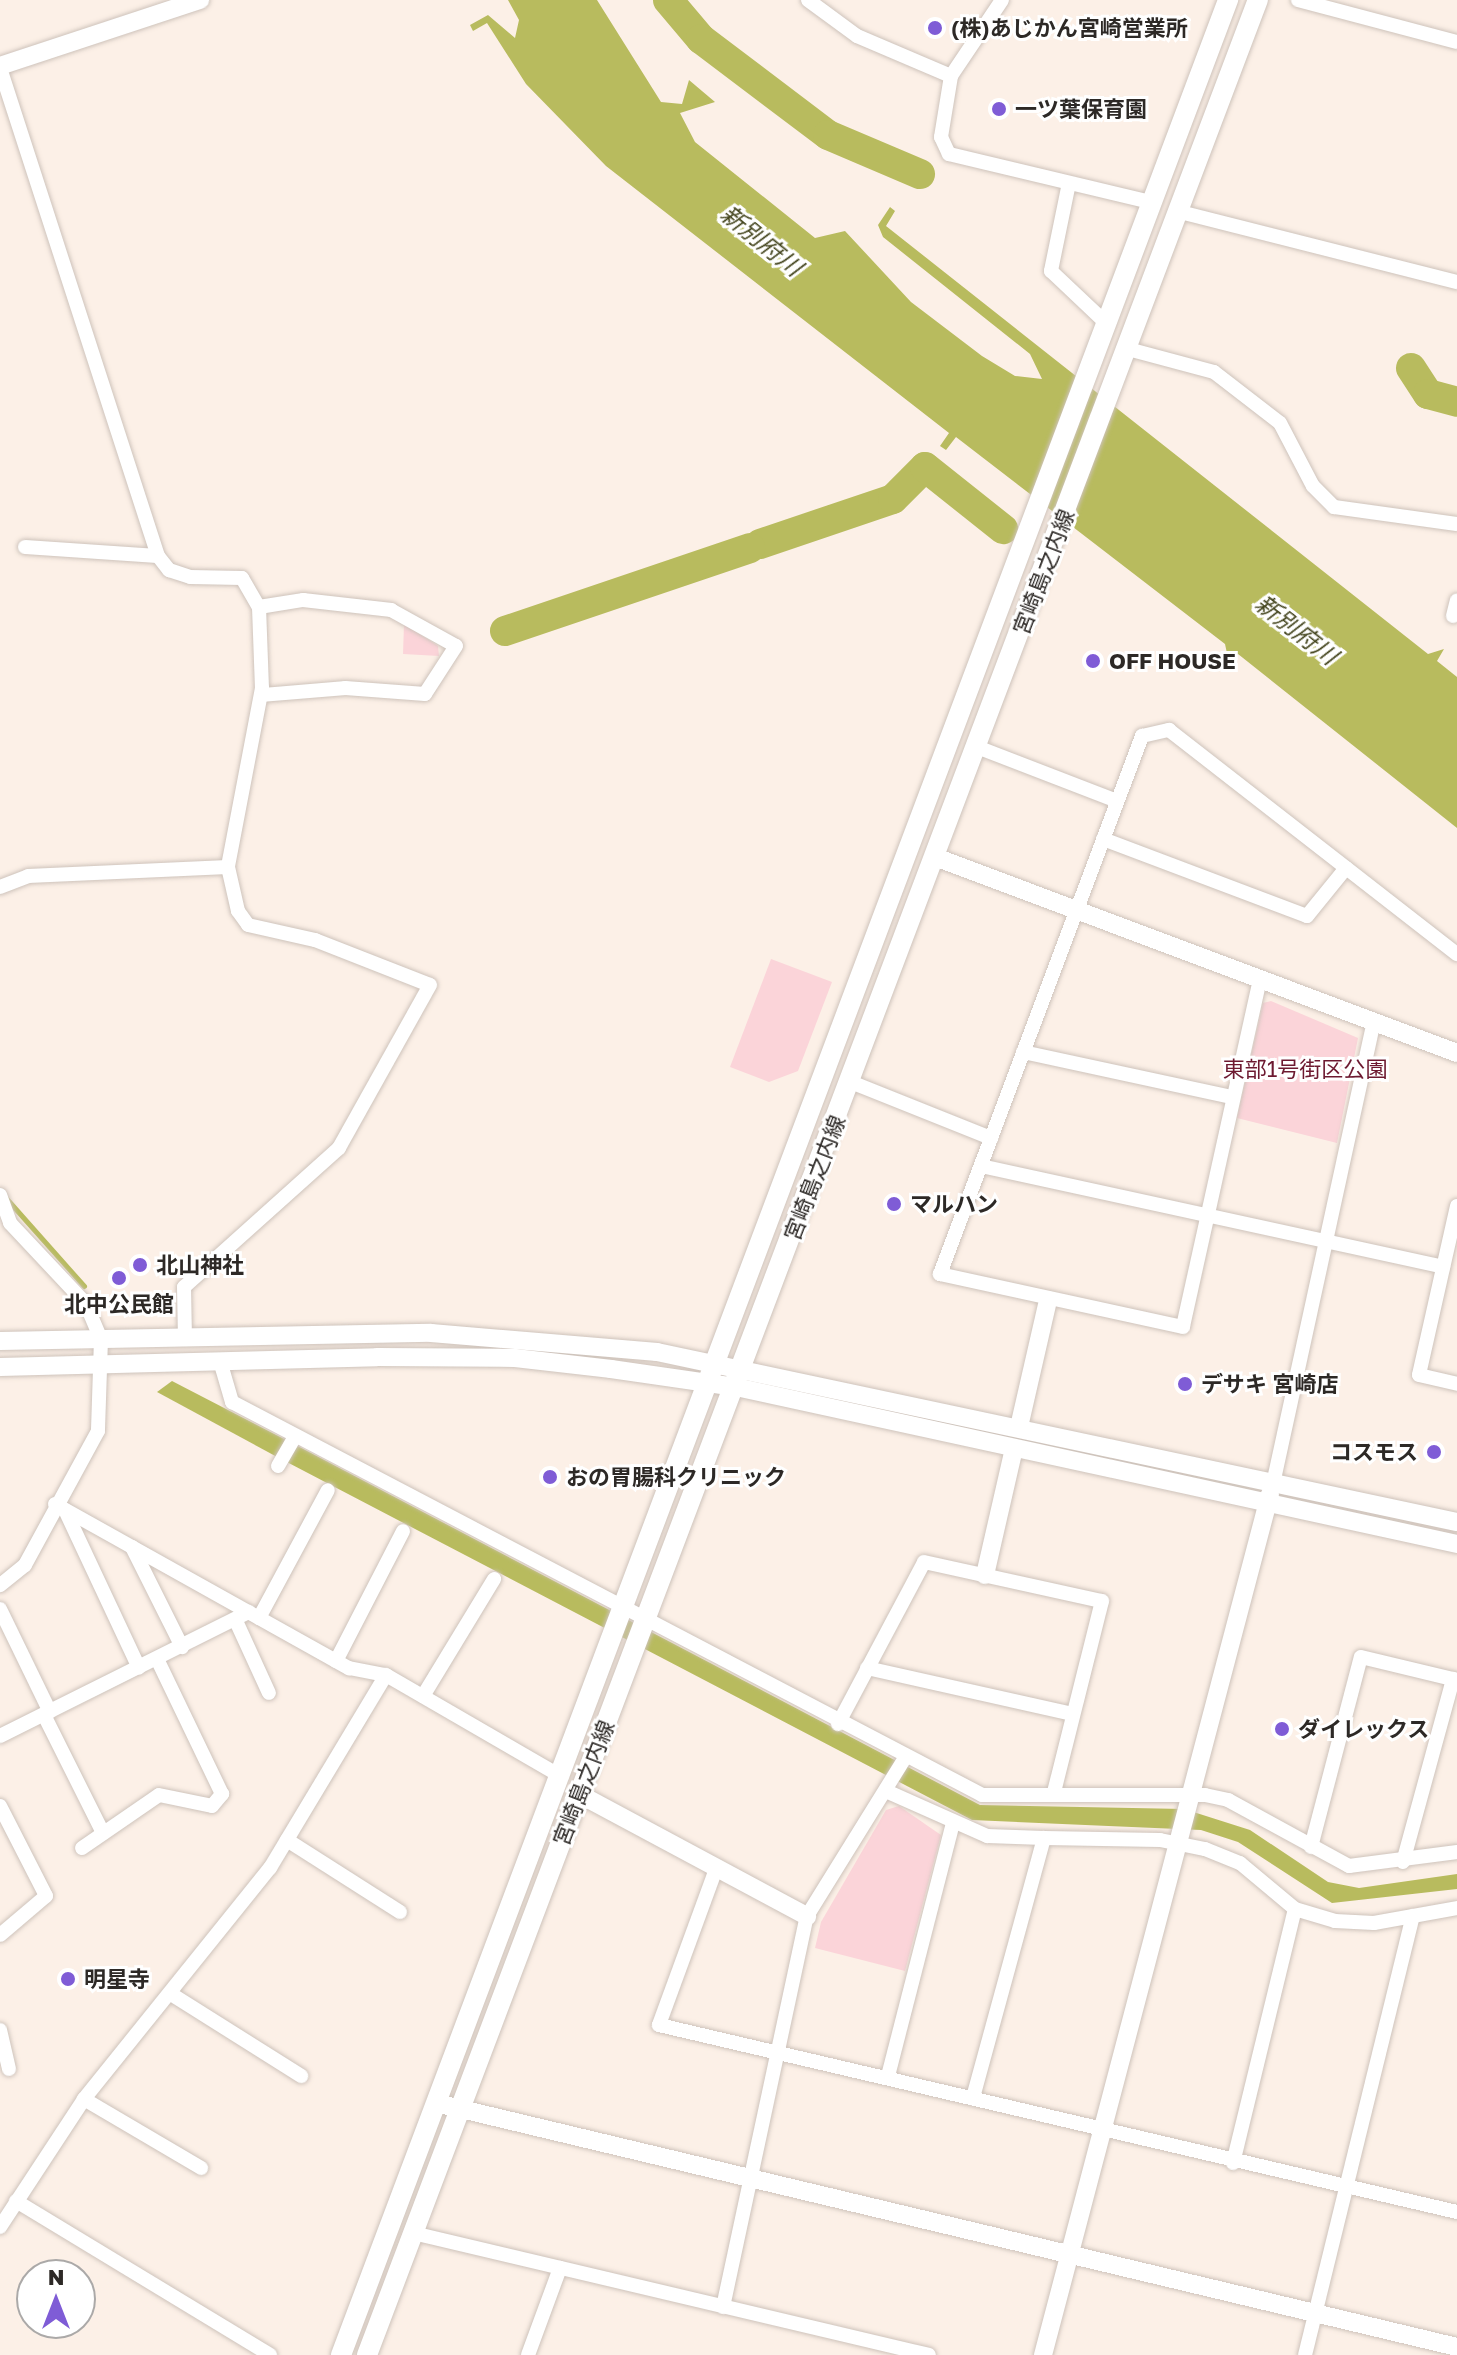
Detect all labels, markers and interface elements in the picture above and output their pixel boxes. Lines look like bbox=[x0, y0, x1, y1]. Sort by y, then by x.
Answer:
place label: (株)あじかん宮崎営業所 bbox=[951, 15, 1188, 41]
marker: (株)あじかん宮崎営業所 bbox=[926, 19, 944, 37]
place label: 一ツ葉保育園 bbox=[1015, 96, 1147, 122]
marker: 一ツ葉保育園 bbox=[990, 100, 1008, 118]
water label: 新別府川 bbox=[716, 199, 808, 281]
street label: 宮崎島之内線 bbox=[1007, 506, 1079, 638]
water label: 新別府川 bbox=[1250, 588, 1344, 670]
place label: OFF HOUSE bbox=[1109, 648, 1236, 674]
marker: OFF HOUSE bbox=[1084, 652, 1102, 670]
park label: 東部1号街区公園 bbox=[1223, 1056, 1387, 1082]
street label: 宮崎島之内線 bbox=[778, 1112, 850, 1244]
place label: マルハン bbox=[910, 1191, 998, 1217]
marker: マルハン bbox=[885, 1195, 903, 1213]
place label: 北山神社 bbox=[156, 1252, 244, 1278]
marker: 北山神社 bbox=[131, 1256, 149, 1274]
marker: 北中公民館 bbox=[110, 1269, 128, 1287]
place label: 北中公民館 bbox=[64, 1291, 174, 1317]
place label: デサキ 宮崎店 bbox=[1201, 1371, 1338, 1397]
marker: デサキ 宮崎店 bbox=[1176, 1375, 1194, 1393]
place label: コスモス bbox=[1330, 1439, 1418, 1465]
marker: コスモス bbox=[1425, 1443, 1443, 1461]
place label: おの胃腸科クリニック bbox=[566, 1464, 786, 1490]
marker: おの胃腸科クリニック bbox=[541, 1468, 559, 1486]
place label: ダイレックス bbox=[1298, 1716, 1430, 1742]
street label: 宮崎島之内線 bbox=[547, 1717, 619, 1849]
marker: ダイレックス bbox=[1273, 1720, 1291, 1738]
place label: 明星寺 bbox=[84, 1966, 150, 1992]
marker: 明星寺 bbox=[59, 1970, 77, 1988]
north arrow bbox=[16, 2259, 96, 2339]
text: N bbox=[48, 2263, 64, 2290]

